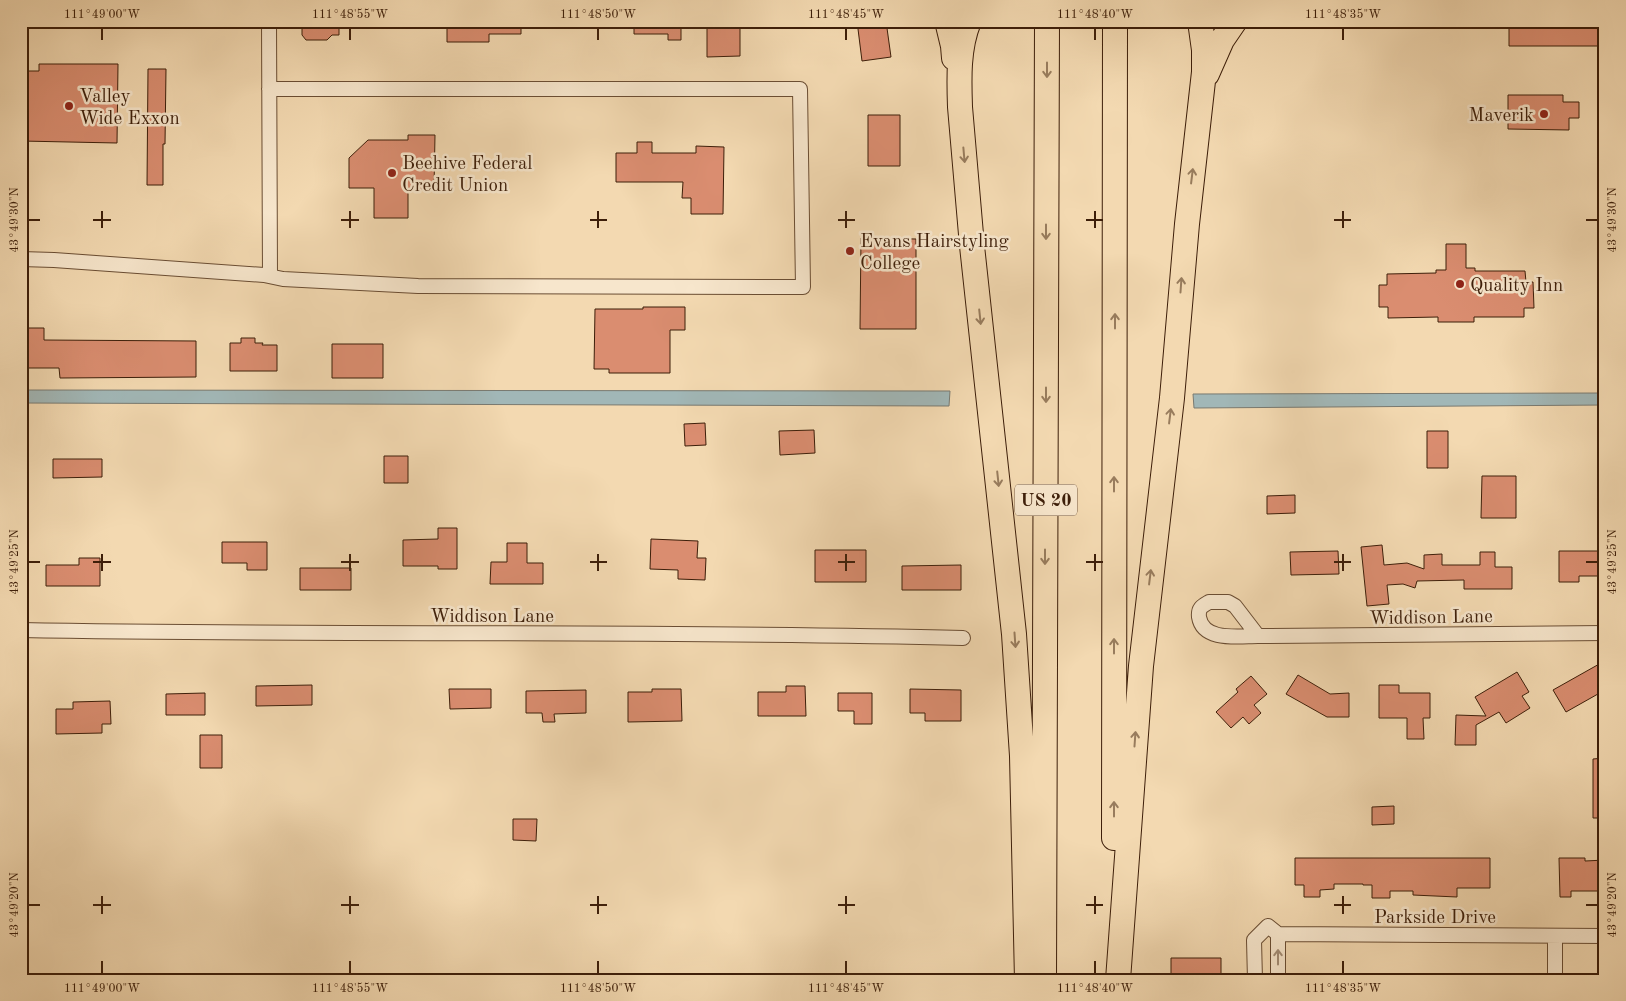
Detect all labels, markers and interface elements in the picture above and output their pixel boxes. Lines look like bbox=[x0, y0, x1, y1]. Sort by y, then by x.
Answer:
text: 111°48'55"W bbox=[312, 8, 388, 21]
text: 111°48'50"W bbox=[560, 8, 636, 21]
text: 111°48'45"W bbox=[808, 8, 884, 21]
text: 111°48'35"W bbox=[1305, 8, 1381, 21]
text: 111°49'00"W bbox=[64, 9, 140, 21]
text: 111°48'40"W bbox=[1057, 9, 1133, 21]
one-way arrow bbox=[1042, 62, 1052, 78]
place label: Valley Wide Exxon bbox=[79, 88, 180, 129]
marker: Valley Wide Exxon bbox=[63, 100, 75, 112]
place label: Maverik bbox=[1469, 107, 1534, 126]
marker: Maverik bbox=[1538, 108, 1550, 120]
one-way arrow bbox=[959, 147, 969, 163]
place label: Beehive Federal Credit Union bbox=[402, 155, 532, 196]
marker: Beehive Federal Credit Union bbox=[386, 167, 398, 179]
one-way arrow bbox=[1187, 168, 1197, 184]
text: 43°49'30"N bbox=[9, 187, 21, 253]
text: 43°49'30"N bbox=[1607, 187, 1619, 253]
one-way arrow bbox=[1041, 224, 1051, 240]
place label: Evans Hairstyling College bbox=[860, 233, 1010, 274]
marker: Evans Hairstyling College bbox=[844, 245, 856, 257]
place label: Quality Inn bbox=[1470, 277, 1563, 296]
one-way arrow bbox=[1177, 278, 1186, 294]
marker: Quality Inn bbox=[1454, 278, 1466, 290]
one-way arrow bbox=[975, 309, 985, 325]
one-way arrow bbox=[1110, 313, 1120, 330]
one-way arrow bbox=[1041, 386, 1051, 403]
one-way arrow bbox=[1165, 408, 1175, 424]
one-way arrow bbox=[993, 470, 1003, 486]
one-way arrow bbox=[1109, 476, 1119, 492]
road number: US 20 bbox=[1015, 484, 1077, 516]
text: 43°49'25"N bbox=[8, 529, 21, 595]
text: 43°49'25"N bbox=[1606, 529, 1619, 595]
one-way arrow bbox=[1040, 549, 1050, 565]
one-way arrow bbox=[1145, 570, 1155, 586]
street label: Widdison Lane bbox=[430, 608, 554, 627]
street label: Widdison Lane bbox=[1369, 608, 1493, 629]
one-way arrow bbox=[1010, 632, 1019, 648]
one-way arrow bbox=[1109, 638, 1119, 654]
one-way arrow bbox=[1130, 731, 1139, 747]
one-way arrow bbox=[1109, 801, 1119, 817]
text: 43°49'20"N bbox=[9, 872, 21, 938]
text: 43°49'20"N bbox=[1607, 872, 1619, 938]
street label: Parkside Drive bbox=[1374, 909, 1496, 928]
one-way arrow bbox=[1273, 949, 1283, 966]
text: 111°48'55"W bbox=[312, 982, 388, 995]
text: 111°48'50"W bbox=[560, 982, 636, 995]
text: 111°48'45"W bbox=[808, 982, 884, 995]
text: 111°48'35"W bbox=[1305, 982, 1381, 995]
text: 111°49'00"W bbox=[64, 983, 140, 995]
text: 111°48'40"W bbox=[1057, 983, 1133, 995]

